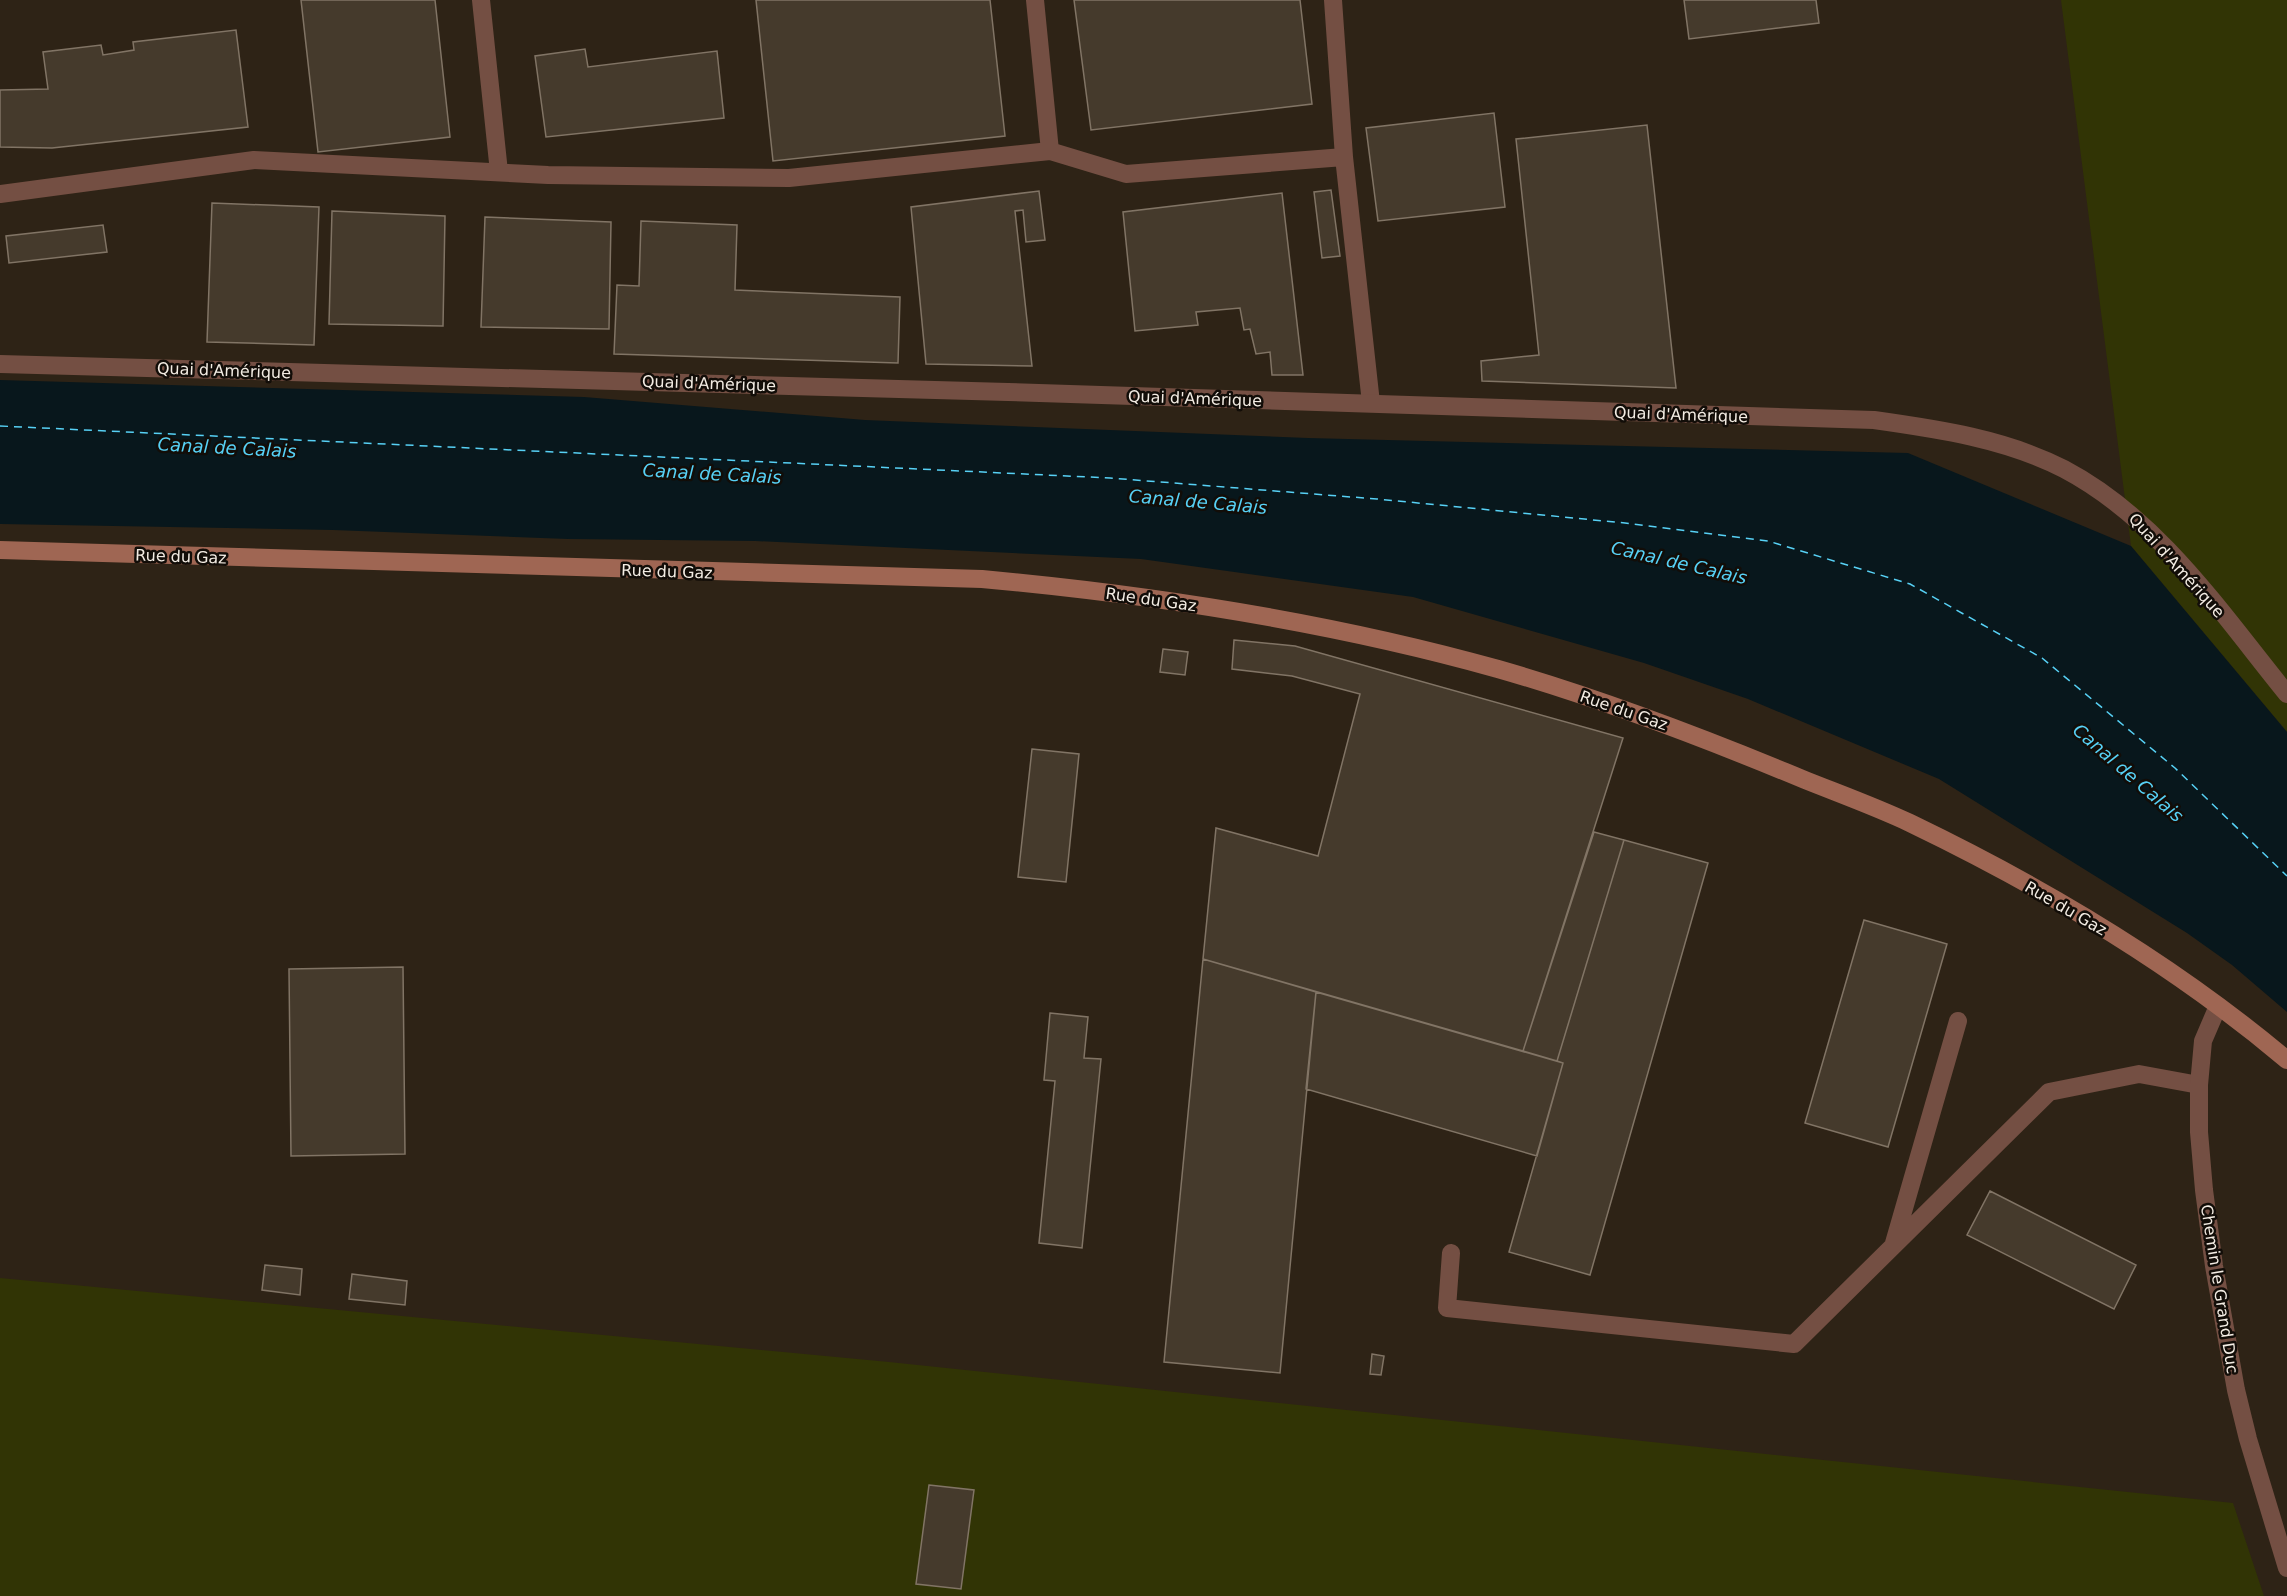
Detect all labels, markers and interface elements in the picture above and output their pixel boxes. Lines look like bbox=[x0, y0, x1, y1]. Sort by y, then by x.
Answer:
street label: Quai d'Amérique bbox=[157, 359, 291, 382]
street label: Quai d'Amérique bbox=[642, 372, 776, 395]
street label: Quai d'Amérique bbox=[1128, 387, 1262, 410]
street label: Quai d'Amérique bbox=[1614, 403, 1748, 426]
water label: Canal de Calais bbox=[157, 433, 297, 462]
water label: Canal de Calais bbox=[642, 459, 782, 488]
water label: Canal de Calais bbox=[1128, 485, 1268, 518]
street label: Quai d'Amérique bbox=[2125, 509, 2229, 622]
water label: Canal de Calais bbox=[1609, 537, 1749, 588]
street label: Rue du Gaz bbox=[135, 545, 227, 568]
street label: Rue du Gaz bbox=[621, 560, 713, 583]
street label: Rue du Gaz bbox=[1104, 584, 1198, 615]
street label: Rue du Gaz bbox=[1578, 687, 1670, 734]
water label: Canal de Calais bbox=[2069, 719, 2188, 826]
street label: Rue du Gaz bbox=[2021, 877, 2110, 940]
street label: Chemin le Grand Duc bbox=[2197, 1203, 2242, 1375]

